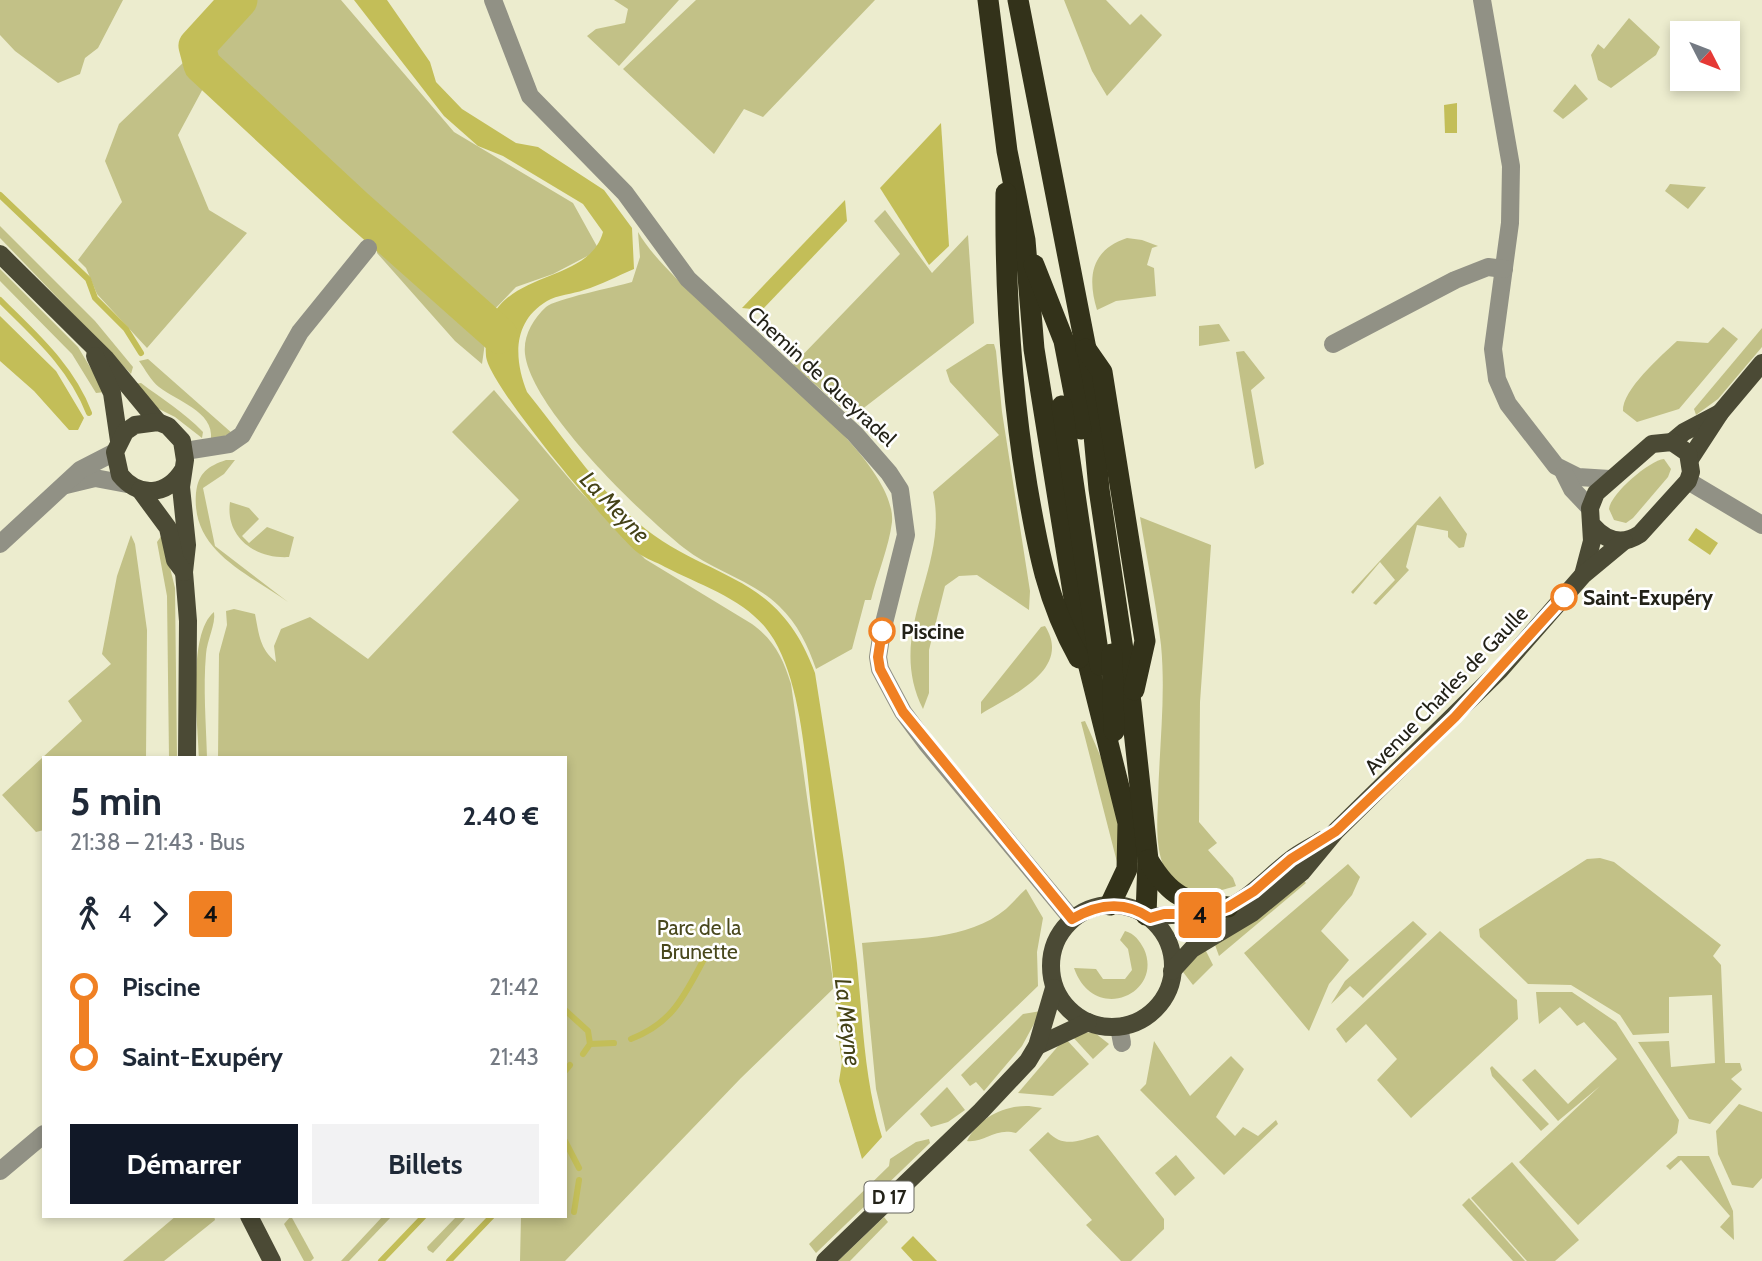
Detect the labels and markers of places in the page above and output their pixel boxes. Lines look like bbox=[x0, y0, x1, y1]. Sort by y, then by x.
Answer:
marker: Saint-Exupéry bbox=[1551, 584, 1577, 610]
place label: Saint-Exupéry bbox=[1583, 585, 1714, 610]
marker: Piscine bbox=[869, 618, 895, 644]
place label: Piscine bbox=[901, 619, 964, 644]

